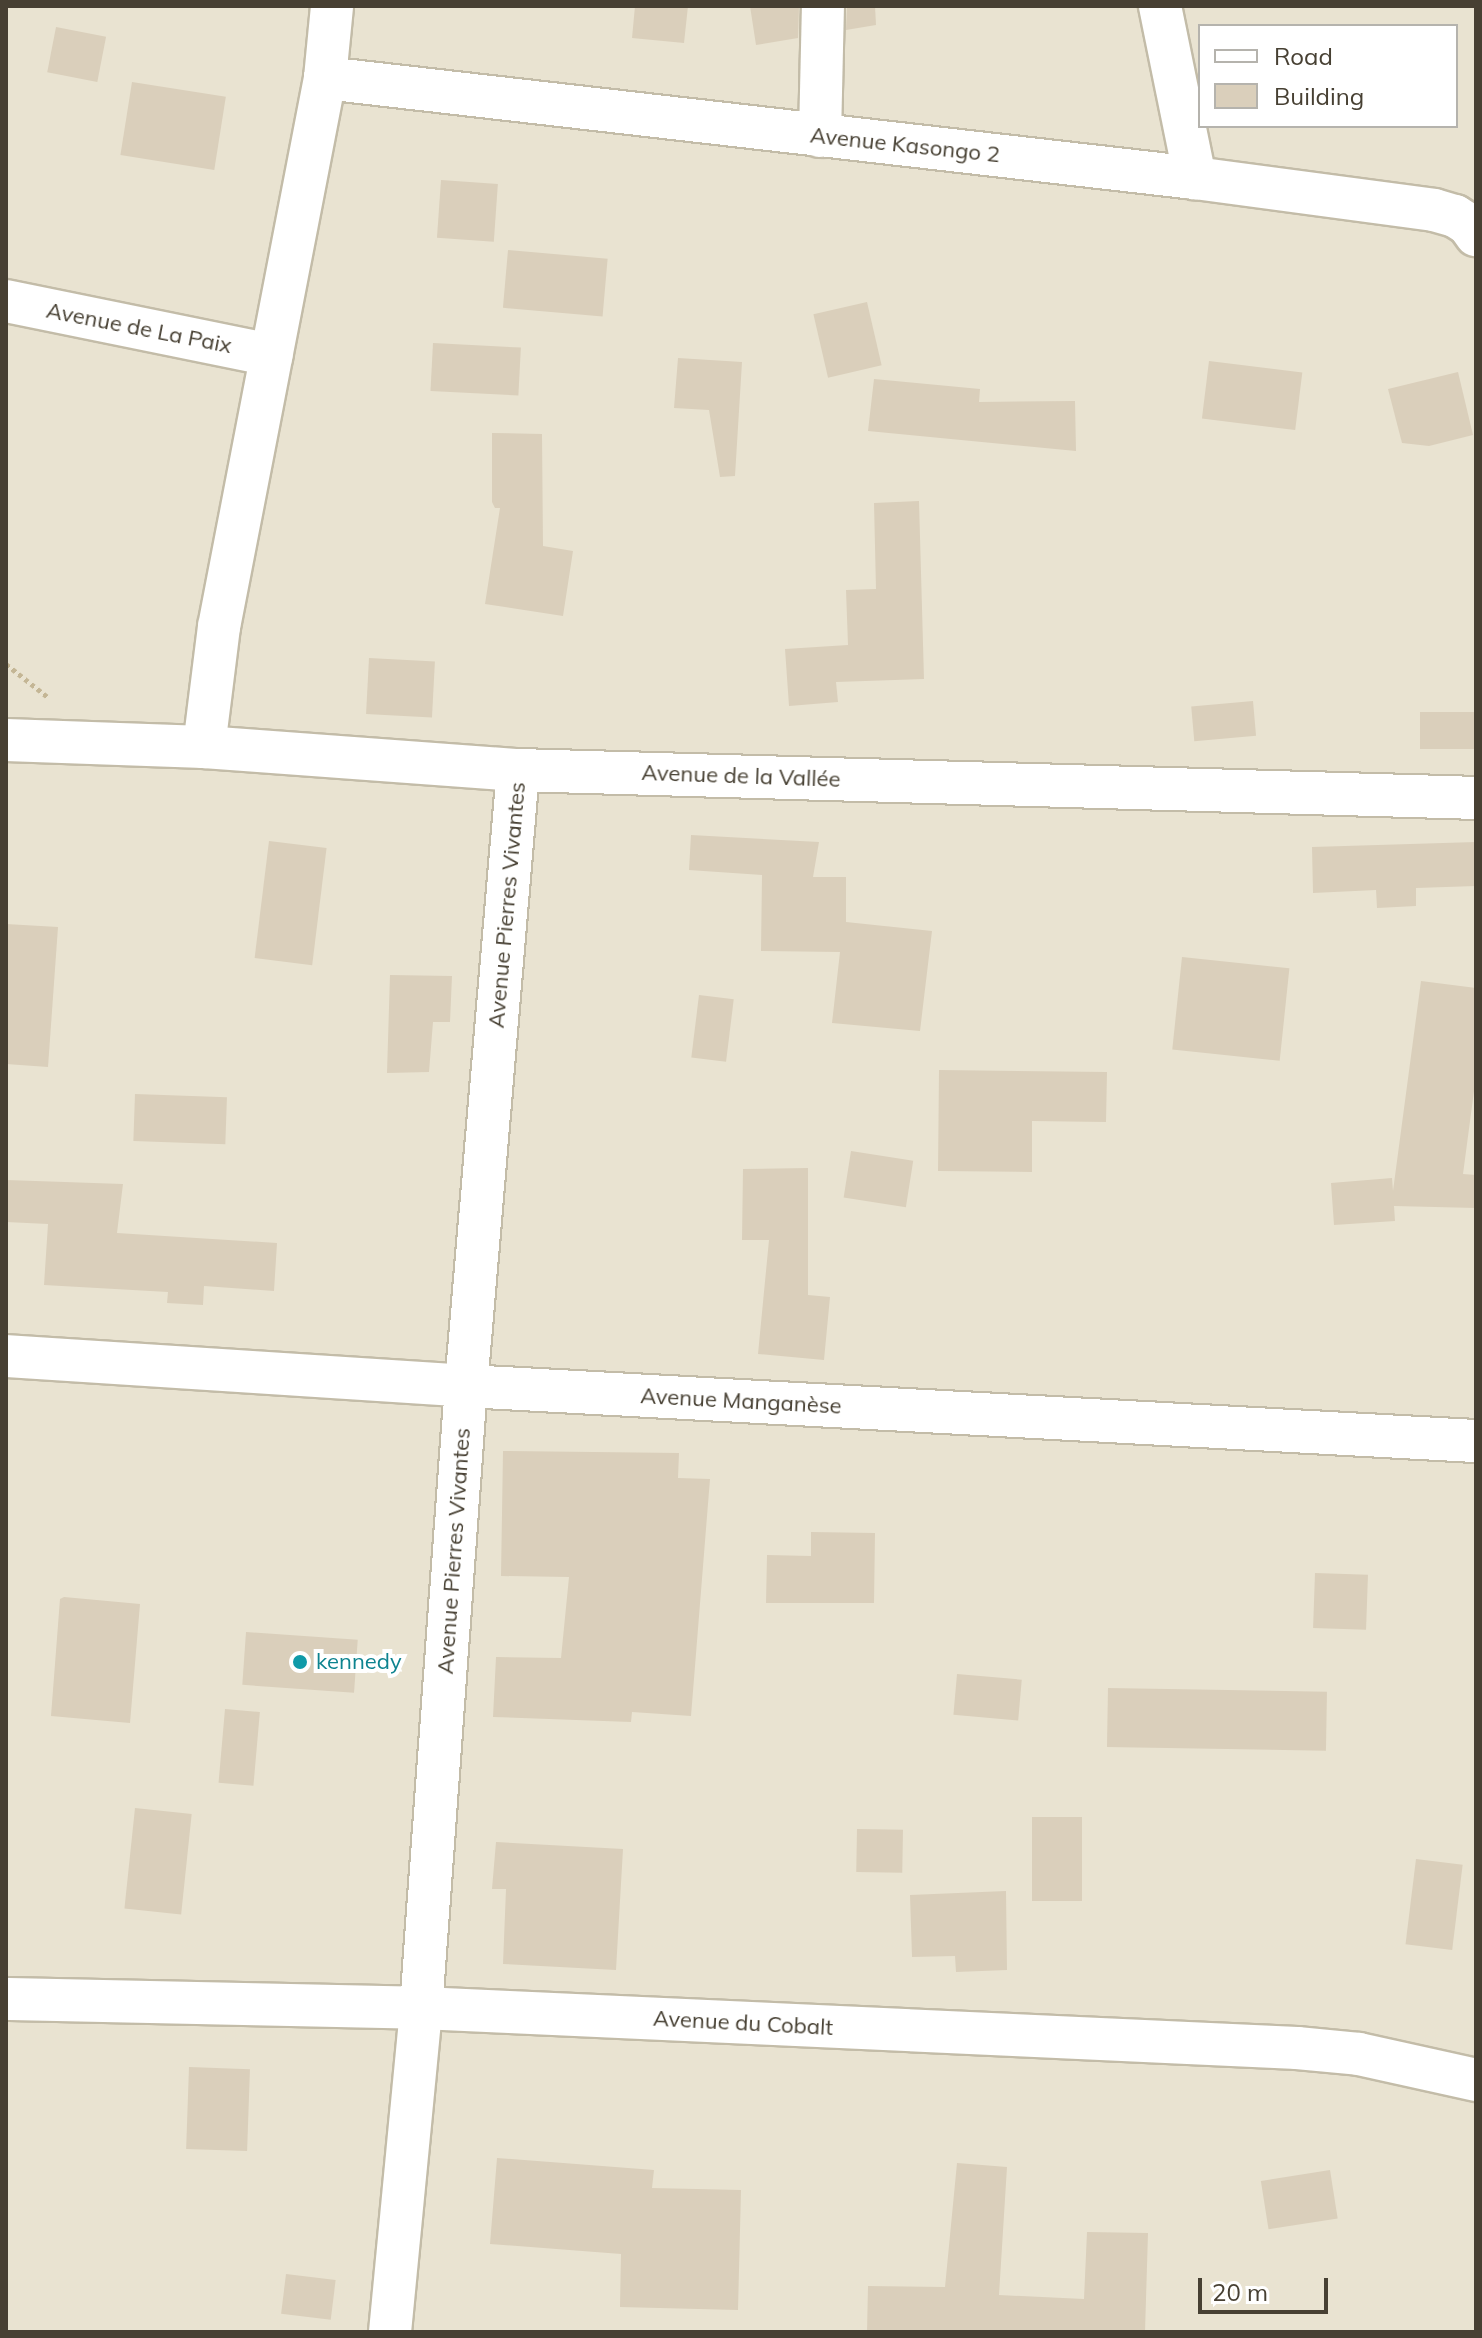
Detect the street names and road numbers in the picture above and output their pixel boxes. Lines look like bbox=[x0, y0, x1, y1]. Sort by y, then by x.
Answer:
street label: Avenue Kasongo 2 bbox=[809, 122, 1001, 168]
street label: Avenue de La Paix bbox=[44, 297, 234, 359]
street label: Avenue de la Vallée bbox=[641, 759, 841, 793]
street label: Avenue Pierres Vivantes bbox=[483, 781, 531, 1029]
street label: Avenue Manganèse bbox=[640, 1383, 842, 1419]
street label: Avenue Pierres Vivantes bbox=[432, 1427, 476, 1675]
street label: Avenue du Cobalt bbox=[652, 2005, 834, 2041]

